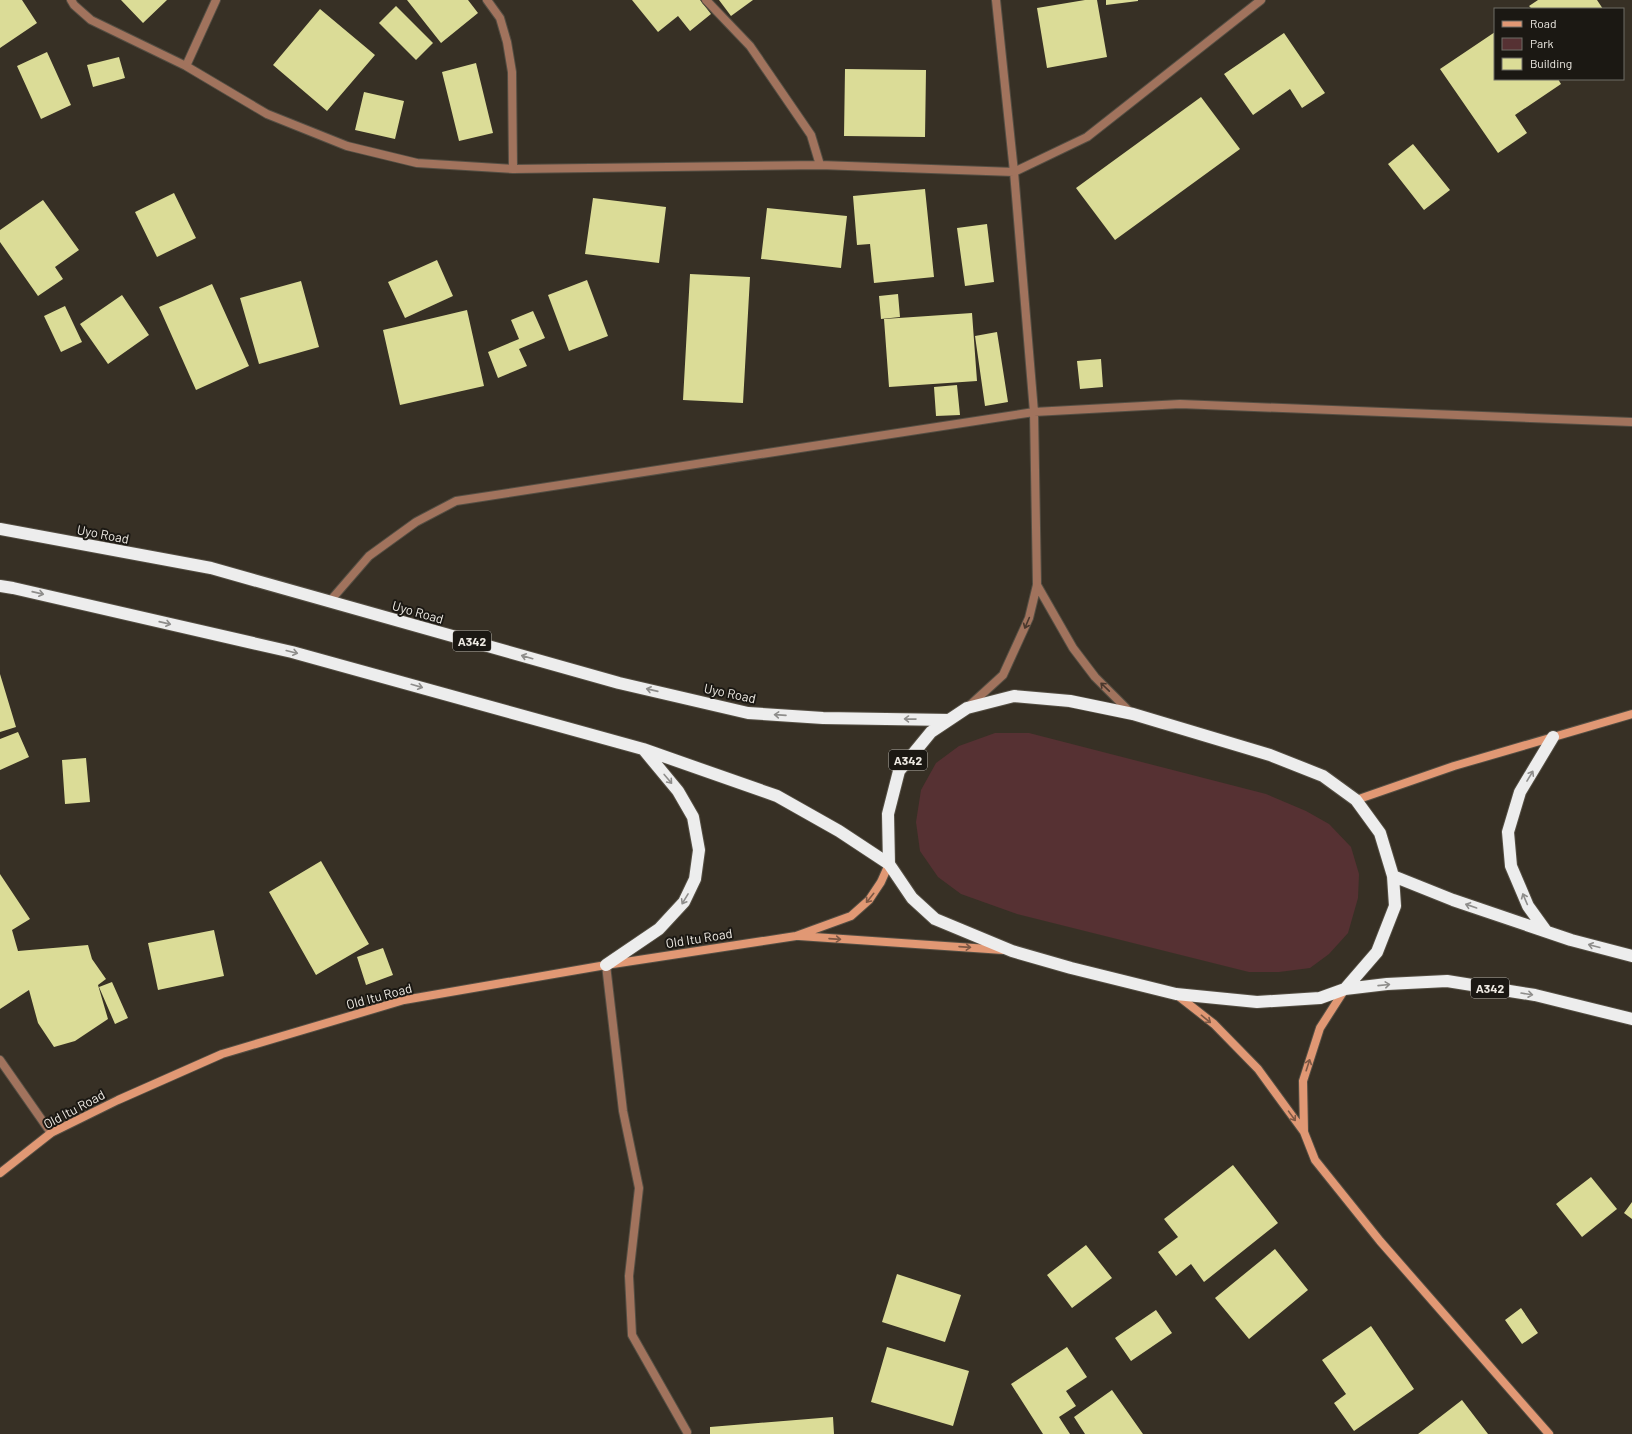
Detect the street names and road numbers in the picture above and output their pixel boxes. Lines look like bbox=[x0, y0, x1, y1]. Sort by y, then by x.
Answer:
street label: Uyo Road bbox=[76, 521, 130, 547]
street label: Uyo Road bbox=[391, 597, 445, 627]
road number: A342 bbox=[453, 631, 491, 651]
street label: Uyo Road bbox=[703, 680, 757, 706]
road number: A342 bbox=[889, 750, 927, 770]
street label: Old Itu Road bbox=[665, 925, 733, 951]
road number: A342 bbox=[1471, 978, 1509, 998]
street label: Old Itu Road bbox=[344, 980, 414, 1012]
street label: Old Itu Road bbox=[41, 1086, 107, 1132]

